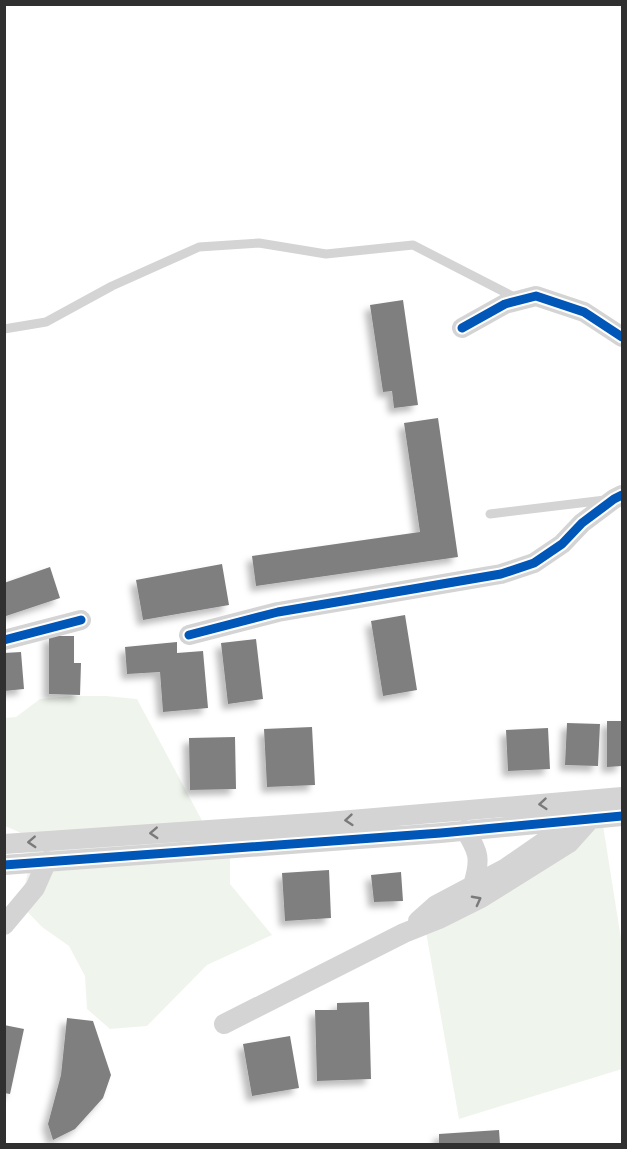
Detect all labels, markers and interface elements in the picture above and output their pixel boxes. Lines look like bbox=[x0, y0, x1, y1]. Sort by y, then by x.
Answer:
one-way arrow bbox=[539, 798, 548, 811]
one-way arrow bbox=[344, 814, 353, 827]
one-way arrow bbox=[150, 826, 159, 839]
one-way arrow bbox=[27, 836, 36, 849]
one-way arrow bbox=[470, 896, 481, 907]

